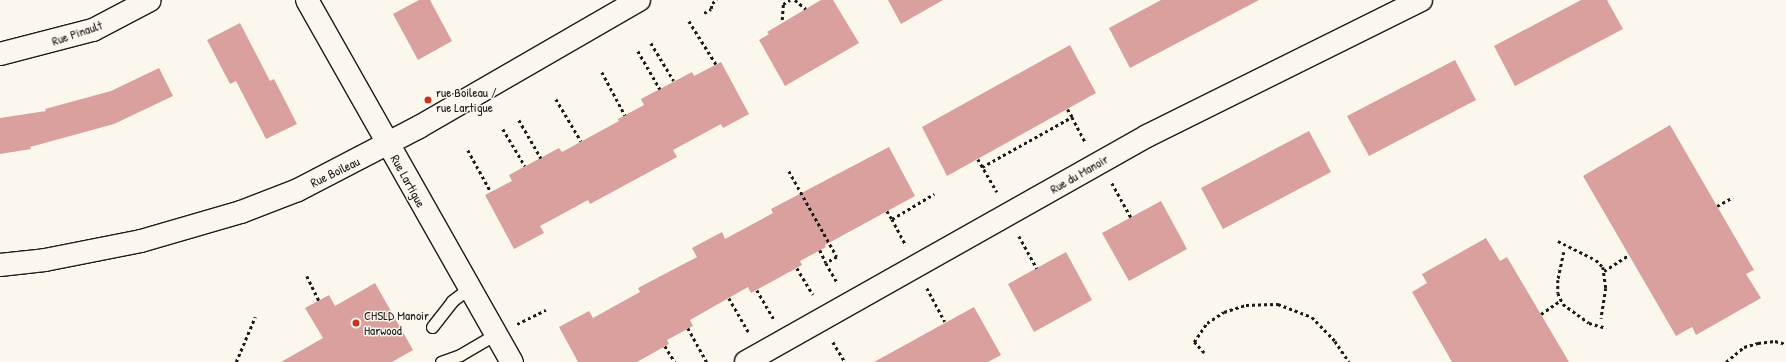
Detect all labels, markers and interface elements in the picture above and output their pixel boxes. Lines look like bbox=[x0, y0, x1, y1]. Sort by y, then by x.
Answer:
street label: Rue Pinault bbox=[50, 17, 104, 49]
place label: rue Boileau / rue Lartigue bbox=[436, 85, 497, 116]
marker: rue Boileau / rue Lartigue bbox=[423, 95, 433, 105]
street label: Rue du Manoir bbox=[1047, 151, 1111, 197]
street label: Rue Lartigue bbox=[387, 152, 429, 210]
street label: Rue Boileau bbox=[308, 153, 362, 191]
place label: CHSLD Manoir Harwood bbox=[364, 308, 429, 339]
marker: CHSLD Manoir Harwood bbox=[351, 318, 361, 328]

